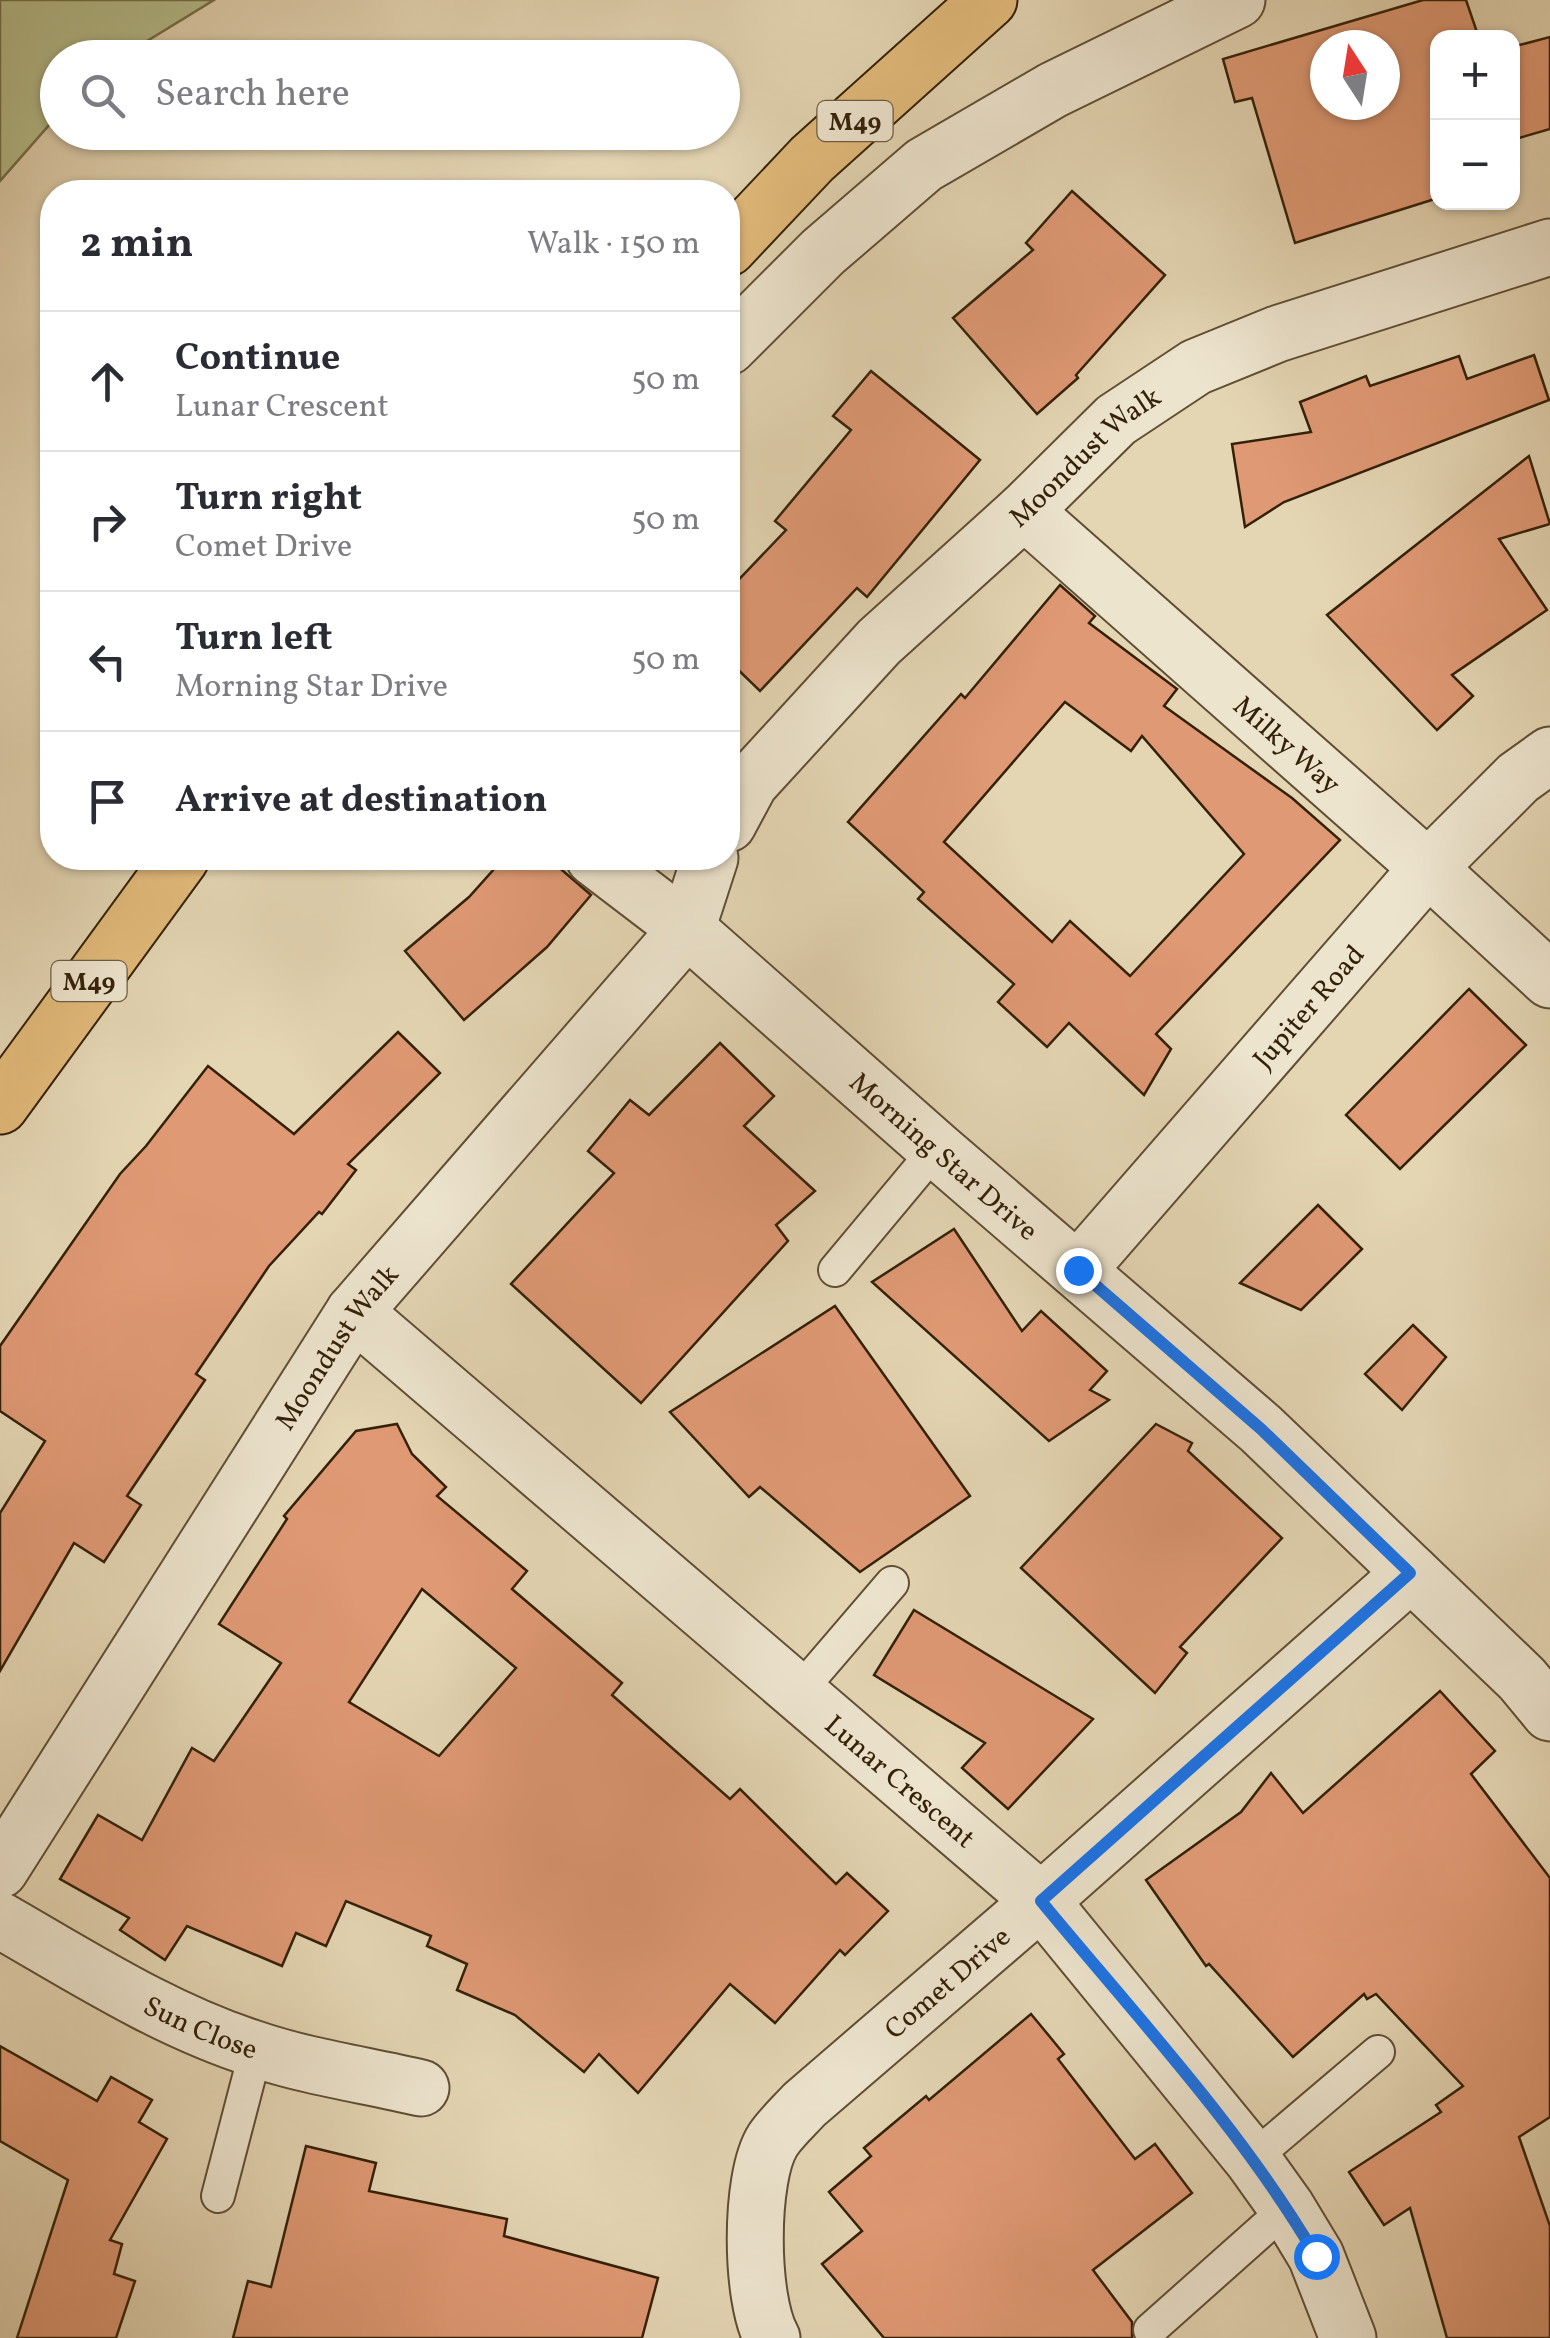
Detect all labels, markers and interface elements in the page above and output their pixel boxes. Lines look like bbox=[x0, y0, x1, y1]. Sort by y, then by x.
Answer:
north arrow bbox=[1310, 30, 1400, 120]
map controls bbox=[1430, 30, 1520, 210]
button: + bbox=[1430, 30, 1520, 120]
search box bbox=[40, 40, 740, 150]
icon: search bbox=[75, 68, 130, 123]
text: Search here bbox=[155, 69, 350, 122]
road number: M49 bbox=[818, 101, 892, 141]
button: − bbox=[1430, 120, 1520, 210]
text: 2 min bbox=[80, 216, 193, 275]
text: Walk · 150 m bbox=[527, 223, 700, 267]
text: Continue bbox=[175, 333, 340, 386]
icon: ahead bbox=[80, 354, 135, 409]
text: 50 m bbox=[631, 359, 700, 403]
street label: Moondust Walk bbox=[1001, 378, 1169, 537]
text: Lunar Crescent bbox=[175, 386, 389, 430]
text: Turn right bbox=[175, 473, 362, 526]
icon: right bbox=[80, 494, 135, 549]
text: 50 m bbox=[631, 499, 700, 543]
text: Comet Drive bbox=[175, 526, 352, 570]
text: Turn left bbox=[175, 613, 332, 666]
icon: left bbox=[80, 634, 135, 689]
text: 50 m bbox=[631, 639, 700, 683]
text: Morning Star Drive bbox=[175, 666, 448, 710]
street label: Milky Way bbox=[1224, 688, 1348, 804]
icon: arrive bbox=[80, 774, 135, 829]
text: Arrive at destination bbox=[175, 775, 548, 828]
street label: Jupiter Road bbox=[1245, 937, 1375, 1078]
road number: M49 bbox=[52, 961, 126, 1001]
street label: Morning Star Drive bbox=[840, 1064, 1046, 1251]
route end bbox=[1056, 1248, 1102, 1294]
street label: Moondust Walk bbox=[267, 1257, 409, 1438]
street label: Lunar Crescent bbox=[815, 1707, 983, 1858]
street label: Comet Drive bbox=[877, 1919, 1020, 2049]
street label: Sun Close bbox=[136, 1988, 262, 2070]
route start bbox=[1294, 2234, 1340, 2280]

